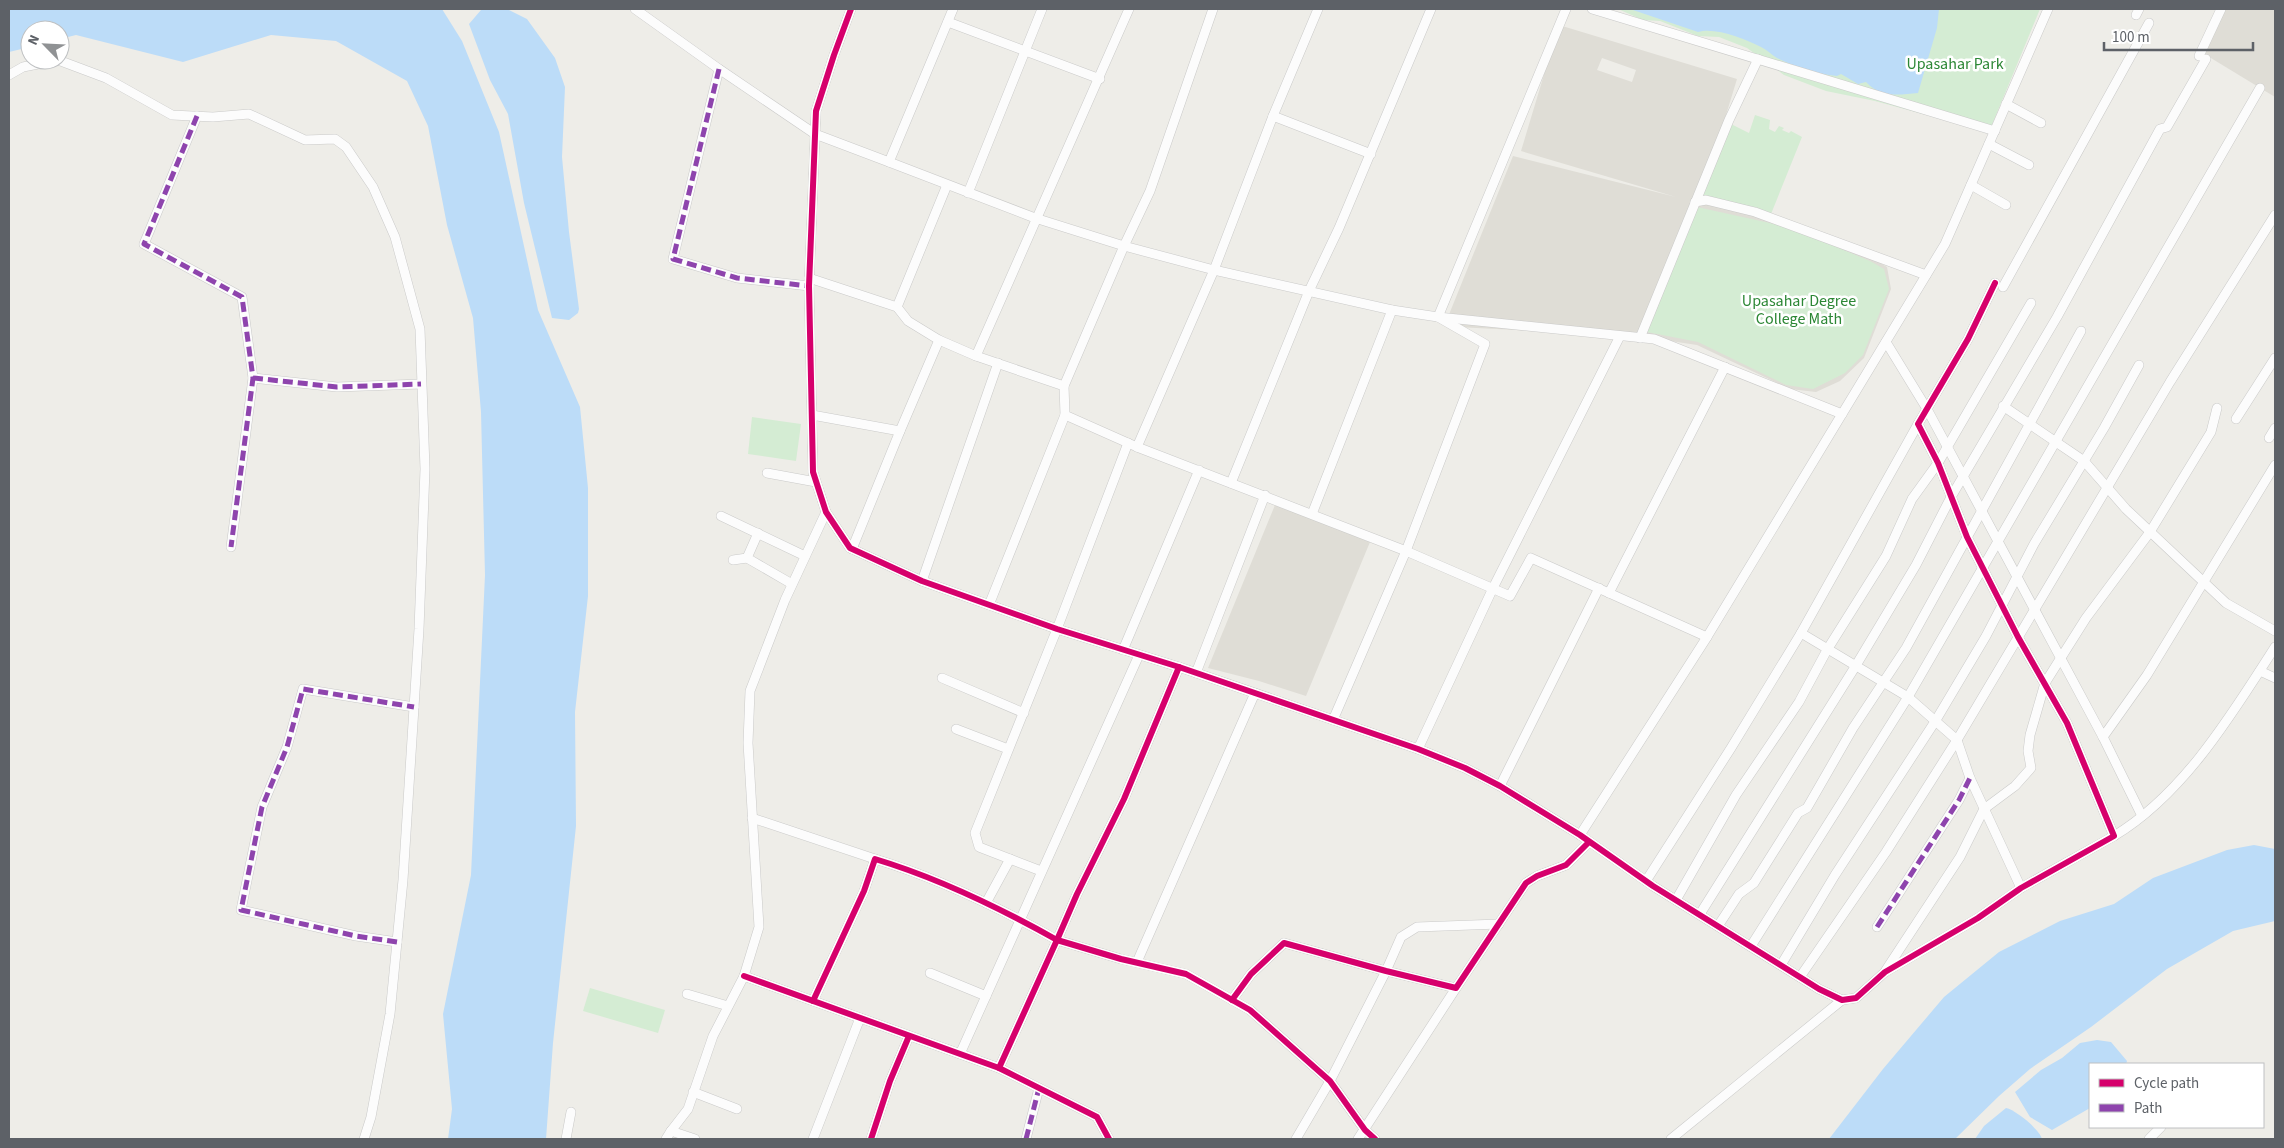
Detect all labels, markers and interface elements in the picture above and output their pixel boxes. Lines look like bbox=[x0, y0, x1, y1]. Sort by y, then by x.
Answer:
north arrow bbox=[20, 20, 70, 70]
scale bar bbox=[2104, 20, 2253, 52]
text: 100 m bbox=[2112, 27, 2150, 48]
text: N bbox=[23, 32, 45, 48]
park label: Upasahar Park bbox=[1906, 53, 2004, 75]
park label: Upasahar Degree College Math bbox=[1742, 290, 1856, 330]
legend bbox=[2089, 1063, 2264, 1128]
text: Cycle path bbox=[2134, 1073, 2199, 1094]
text: Path bbox=[2134, 1098, 2162, 1119]

